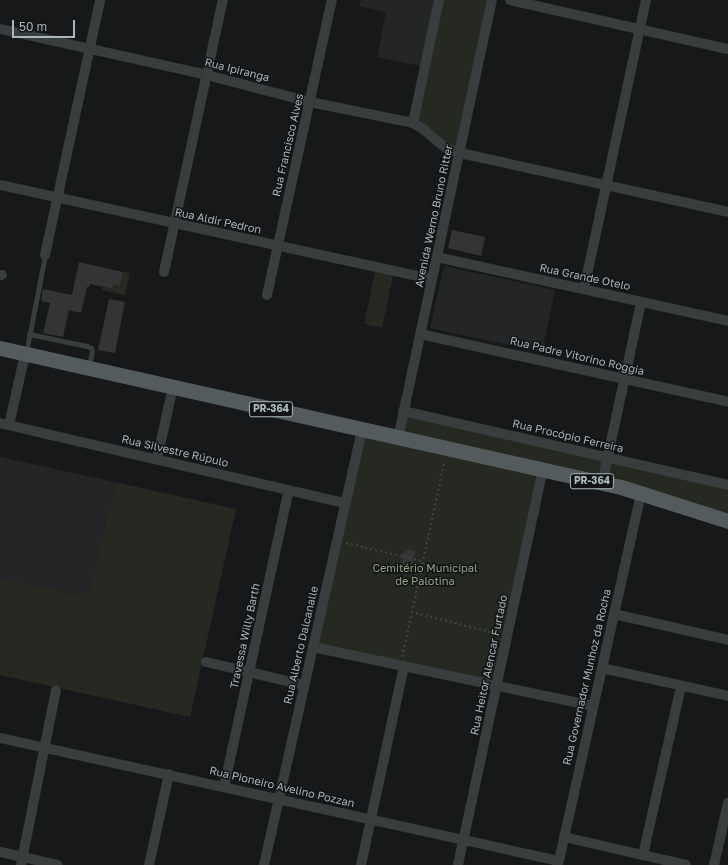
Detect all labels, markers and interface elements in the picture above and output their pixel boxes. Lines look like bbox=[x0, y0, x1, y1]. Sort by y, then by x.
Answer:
scale bar bbox=[14, 12, 77, 38]
text: 50 m bbox=[19, 19, 47, 34]
street label: Rua Ipiranga bbox=[203, 56, 271, 84]
street label: Rua Francisco Alves bbox=[270, 92, 306, 198]
street label: Avenida Werno Bruno Ritter bbox=[412, 143, 456, 289]
street label: Rua Aldir Pedron bbox=[174, 205, 262, 237]
street label: Rua Grande Otelo bbox=[538, 261, 632, 293]
street label: Rua Padre Vitorino Roggia bbox=[508, 334, 646, 378]
road number: PR-364 bbox=[248, 401, 294, 417]
street label: Rua Procópio Ferreira bbox=[511, 417, 625, 455]
street label: Rua Silvestre Rúpulo bbox=[120, 432, 230, 470]
road number: PR-364 bbox=[569, 473, 615, 489]
park label: Cemitério Municipal de Palotina bbox=[372, 562, 478, 588]
street label: Travessa Willy Barth bbox=[227, 582, 263, 690]
street label: Rua Alberto Dalcanalle bbox=[281, 585, 321, 705]
street label: Rua Governador Munhoz da Rocha bbox=[560, 588, 614, 766]
street label: Rua Heitor Alencar Furtado bbox=[468, 594, 510, 736]
street label: Rua Pioneiro Avelino Pozzan bbox=[208, 764, 356, 810]

